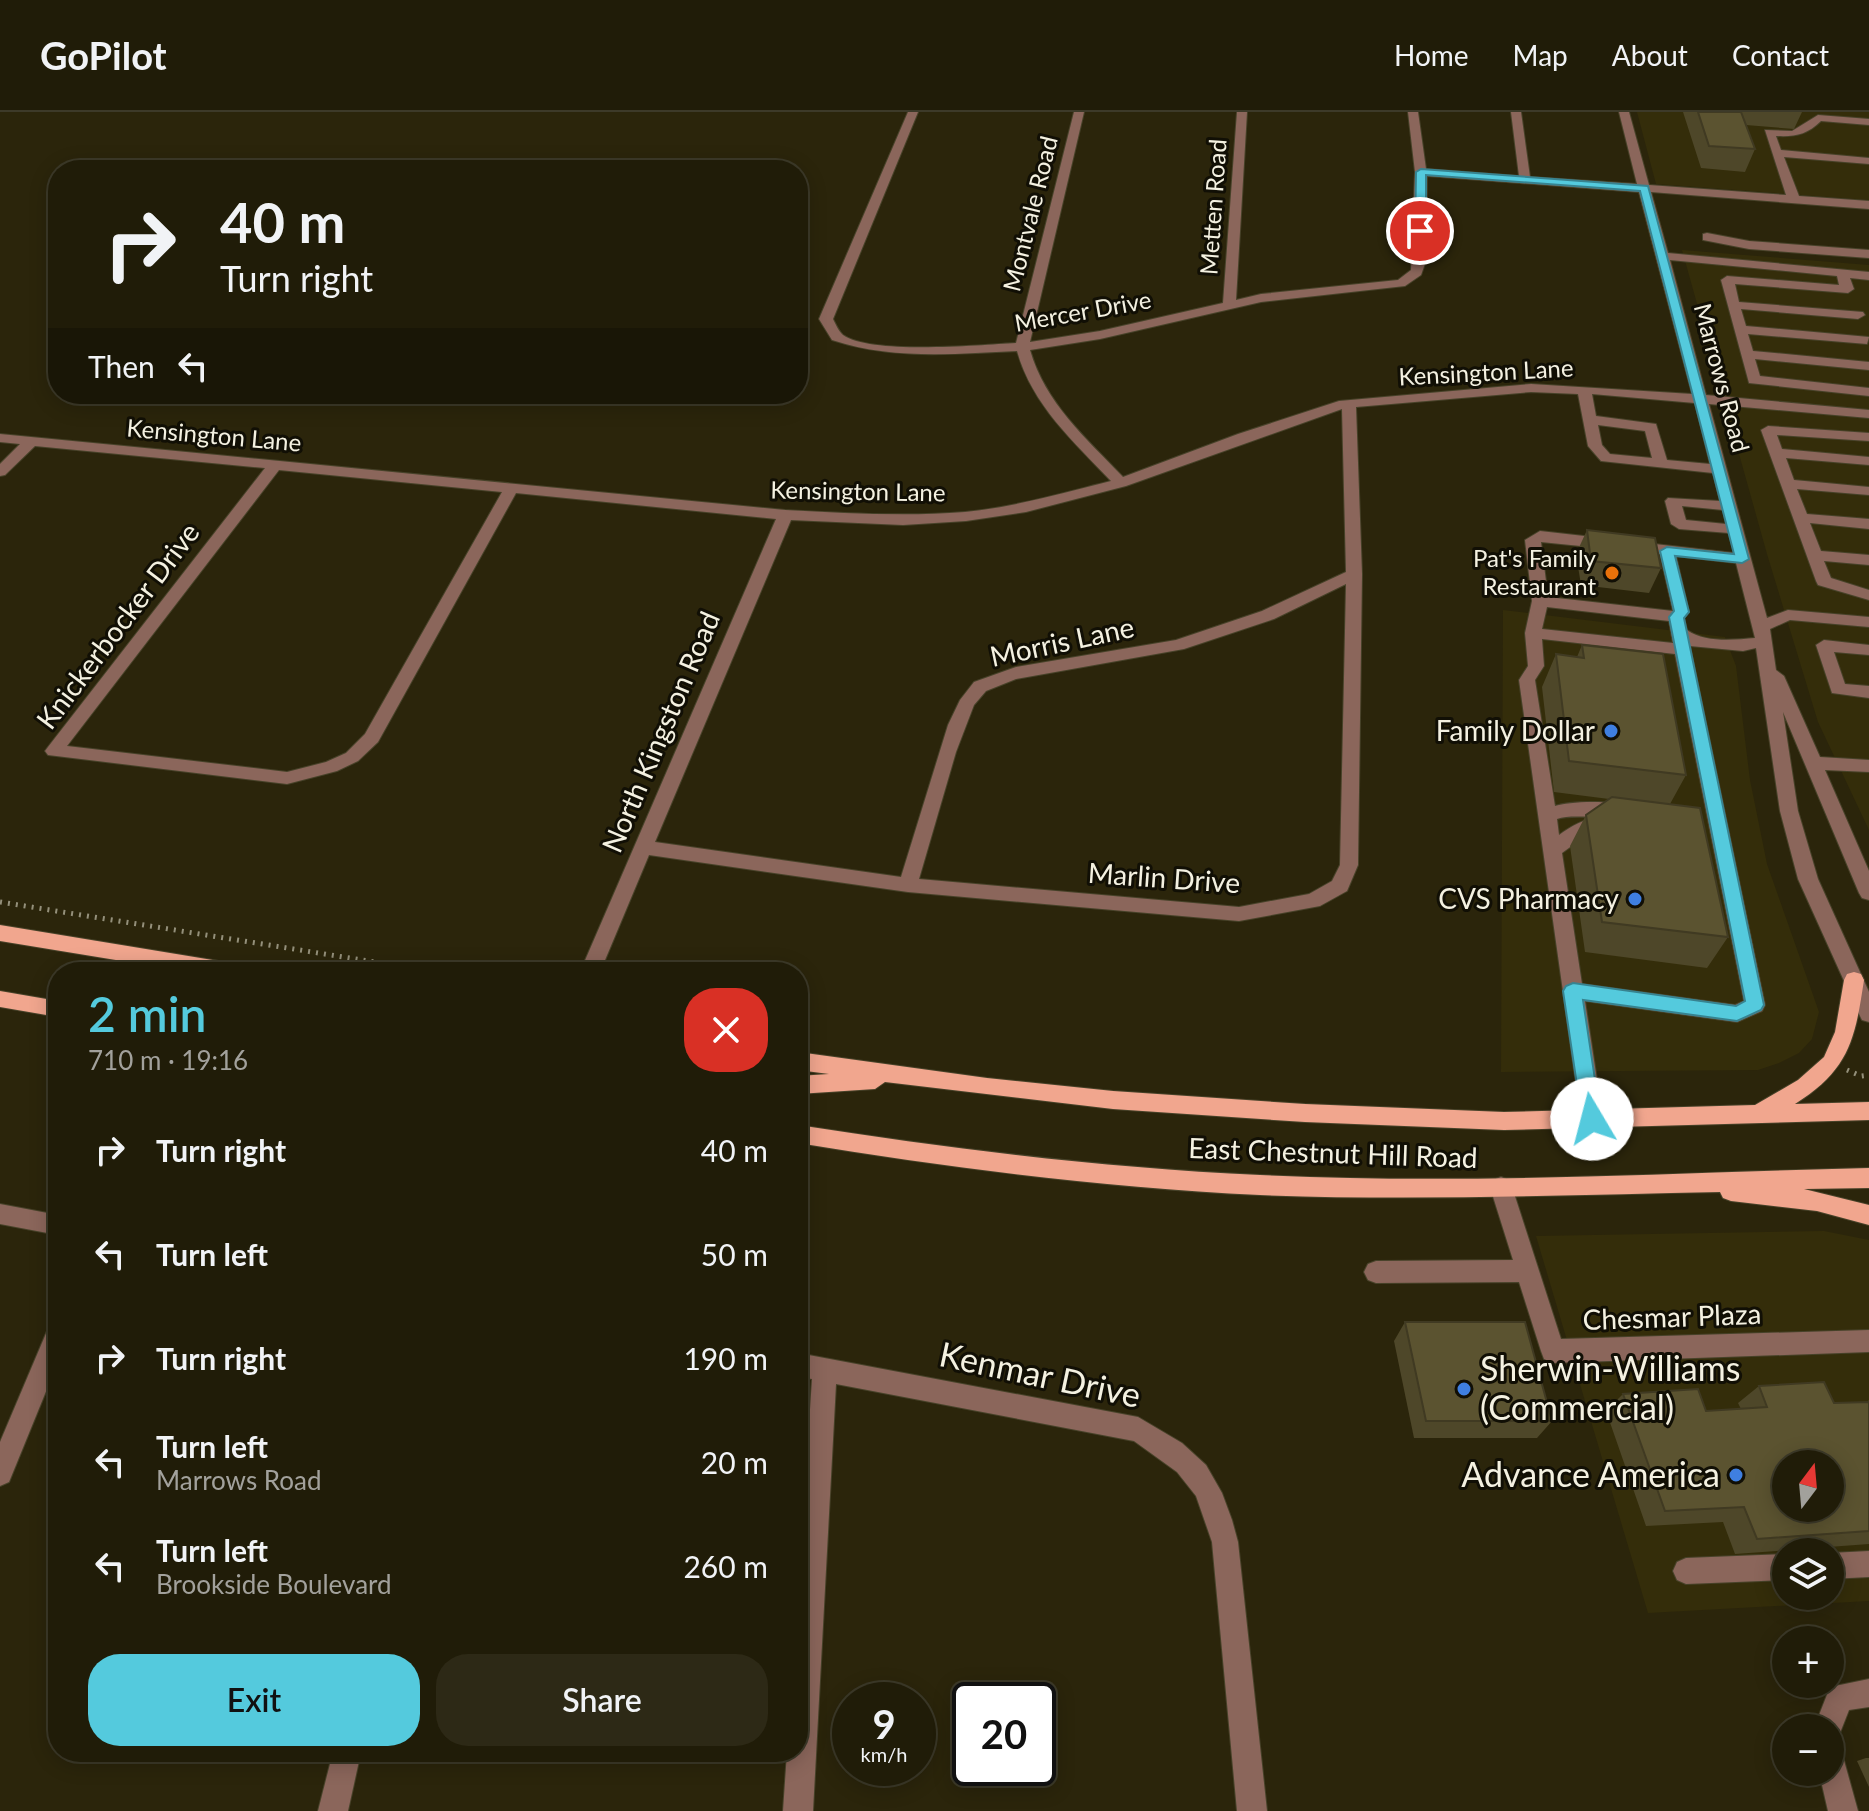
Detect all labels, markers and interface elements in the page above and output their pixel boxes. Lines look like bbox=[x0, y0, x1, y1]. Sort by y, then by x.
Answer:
text: GoPilot bbox=[40, 32, 167, 78]
text: Home bbox=[1394, 38, 1469, 72]
text: Map bbox=[1513, 38, 1568, 72]
text: About bbox=[1612, 38, 1688, 72]
text: Contact bbox=[1732, 38, 1829, 72]
street label: Montvale Road bbox=[996, 133, 1063, 294]
street label: Metten Road bbox=[1193, 138, 1232, 276]
text: 40 m bbox=[220, 188, 345, 255]
icon: right bbox=[88, 192, 192, 296]
pin bbox=[1386, 197, 1454, 265]
icon: arrive bbox=[1398, 209, 1442, 253]
text: Turn right bbox=[220, 256, 373, 300]
street label: Mercer Drive bbox=[1012, 284, 1153, 337]
street label: Marrows Road bbox=[1689, 300, 1756, 455]
icon: left bbox=[171, 344, 215, 388]
text: Then bbox=[88, 348, 155, 384]
street label: Kensington Lane bbox=[1398, 352, 1574, 391]
street label: Kensington Lane bbox=[126, 412, 303, 457]
street label: Kensington Lane bbox=[770, 474, 946, 507]
street label: Knickerbocker Drive bbox=[29, 516, 206, 735]
place label: Pat's Family Restaurant bbox=[1473, 543, 1597, 600]
marker: Pat's Family Restaurant bbox=[1603, 564, 1621, 582]
street label: North Kingston Road bbox=[594, 606, 726, 857]
street label: Morris Lane bbox=[987, 609, 1137, 673]
place label: Family Dollar bbox=[1436, 713, 1595, 747]
marker: Family Dollar bbox=[1602, 722, 1620, 740]
street label: Marlin Drive bbox=[1087, 855, 1241, 899]
place label: CVS Pharmacy bbox=[1438, 881, 1620, 915]
marker: CVS Pharmacy bbox=[1626, 890, 1644, 908]
text: 2 min bbox=[88, 985, 206, 1042]
button: close bbox=[684, 988, 768, 1072]
text: 710 m · 19:16 bbox=[88, 1044, 248, 1076]
position arrow bbox=[1550, 1077, 1634, 1161]
icon: right bbox=[88, 1128, 132, 1172]
street label: East Chestnut Hill Road bbox=[1188, 1130, 1478, 1174]
text: Turn right bbox=[156, 1132, 286, 1168]
text: 40 m bbox=[701, 1132, 768, 1168]
icon: left bbox=[88, 1232, 132, 1276]
text: Turn left bbox=[156, 1236, 268, 1272]
text: 50 m bbox=[701, 1236, 768, 1272]
street label: Chesmar Plaza bbox=[1582, 1296, 1762, 1336]
street label: Kenmar Drive bbox=[936, 1332, 1145, 1415]
icon: right bbox=[88, 1336, 132, 1380]
text: Turn right bbox=[156, 1340, 286, 1376]
text: 190 m bbox=[683, 1340, 768, 1376]
place label: Sherwin-Williams (Commercial) bbox=[1480, 1347, 1740, 1427]
marker: Sherwin-Williams (Commercial) bbox=[1455, 1380, 1473, 1398]
text: Turn left bbox=[156, 1428, 268, 1464]
icon: left bbox=[88, 1440, 132, 1484]
text: 20 m bbox=[701, 1444, 768, 1480]
north arrow bbox=[1772, 1450, 1844, 1522]
map controls bbox=[1772, 1450, 1844, 1786]
place label: Advance America bbox=[1461, 1453, 1720, 1494]
text: Marrows Road bbox=[156, 1464, 322, 1496]
marker: Advance America bbox=[1727, 1466, 1745, 1484]
text: Turn left bbox=[156, 1532, 268, 1568]
button: layers bbox=[1772, 1538, 1844, 1610]
icon: left bbox=[88, 1544, 132, 1588]
text: 260 m bbox=[683, 1548, 768, 1584]
text: Brookside Boulevard bbox=[156, 1568, 392, 1600]
button: + bbox=[1772, 1626, 1844, 1698]
button: Exit bbox=[88, 1654, 420, 1746]
button: Share bbox=[436, 1654, 768, 1746]
speed limit sign: 20 bbox=[952, 1682, 1056, 1786]
text: 9 bbox=[872, 1700, 896, 1748]
button: − bbox=[1772, 1714, 1844, 1786]
text: km/h bbox=[861, 1742, 907, 1766]

